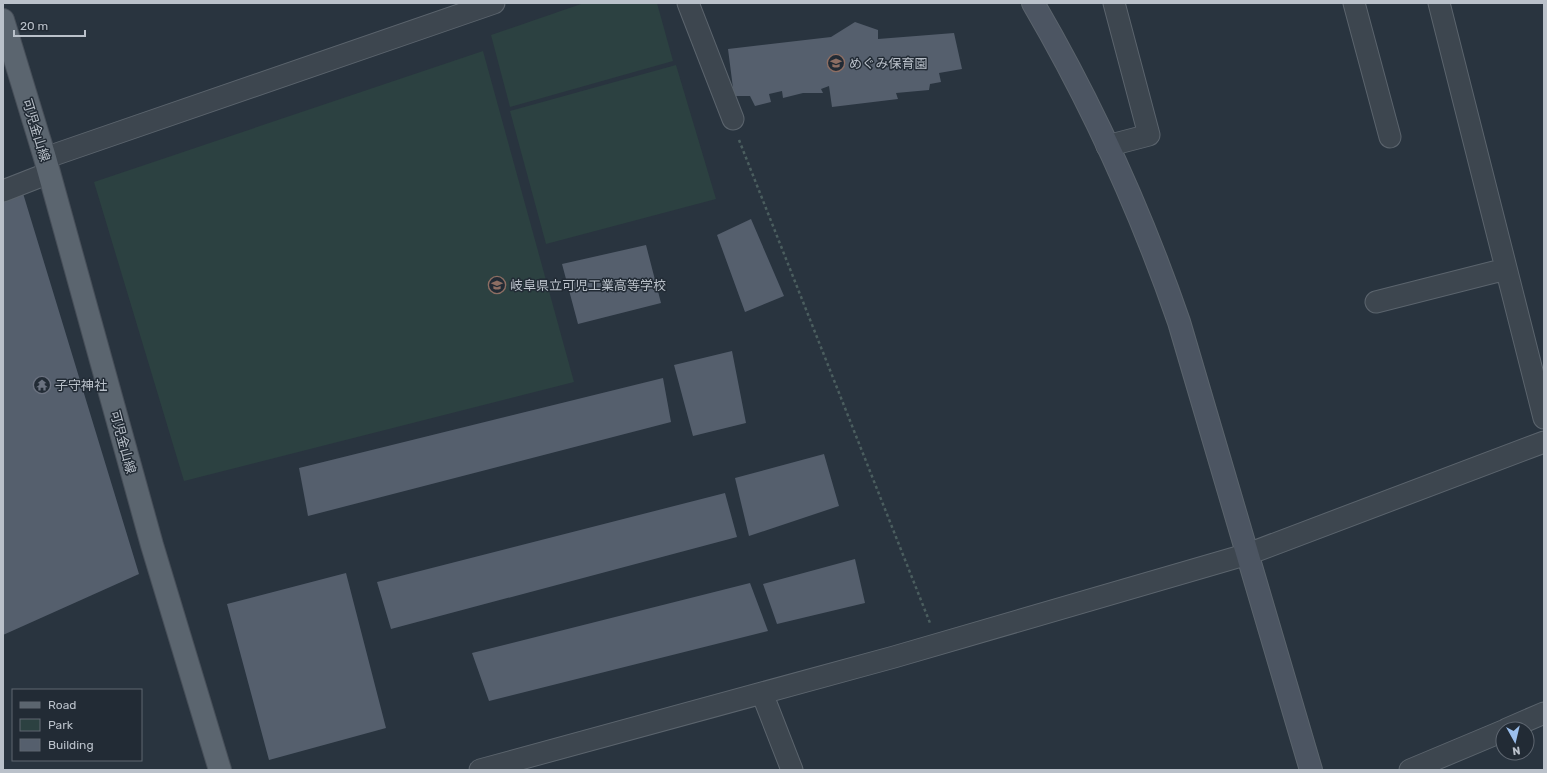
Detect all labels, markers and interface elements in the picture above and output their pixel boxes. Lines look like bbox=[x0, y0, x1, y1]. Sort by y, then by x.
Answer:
scale bar bbox=[14, 12, 85, 38]
text: 20 m bbox=[20, 19, 48, 33]
school or university icon: めぐみ保育園 bbox=[826, 53, 846, 73]
place label: めぐみ保育園 bbox=[849, 56, 927, 71]
street label: 可児金山線 bbox=[19, 97, 53, 163]
school or university icon: 岐阜県立可児工業高等学校 bbox=[487, 275, 507, 295]
place label: 岐阜県立可児工業高等学校 bbox=[510, 278, 666, 293]
temple icon: 子守神社 bbox=[32, 375, 52, 395]
place label: 子守神社 bbox=[55, 378, 107, 393]
street label: 可児金山線 bbox=[107, 409, 139, 475]
legend bbox=[12, 689, 142, 761]
text: Road bbox=[48, 698, 76, 712]
text: Park bbox=[48, 718, 74, 732]
north arrow bbox=[1495, 721, 1535, 761]
text: Building bbox=[48, 738, 94, 752]
text: N bbox=[1511, 743, 1521, 757]

